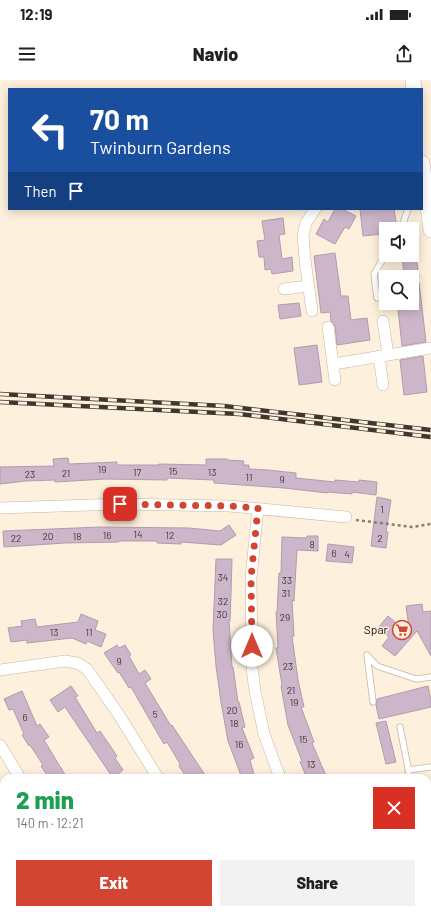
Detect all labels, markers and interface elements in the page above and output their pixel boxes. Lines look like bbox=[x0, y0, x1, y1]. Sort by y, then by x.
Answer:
text: 12:19 bbox=[20, 5, 52, 23]
icon: menu bbox=[16, 43, 38, 65]
text: Navio bbox=[193, 43, 238, 65]
icon: share bbox=[393, 43, 415, 65]
text: 70 m bbox=[90, 102, 149, 136]
icon: left bbox=[24, 104, 76, 156]
text: Twinburn Gardens bbox=[90, 136, 231, 158]
icon: arrive bbox=[65, 180, 87, 202]
text: Then bbox=[24, 182, 57, 200]
map controls bbox=[379, 222, 419, 310]
button: sound bbox=[379, 222, 419, 262]
button: search bbox=[379, 270, 419, 310]
house number: 19 bbox=[98, 463, 106, 475]
house number: 15 bbox=[169, 465, 177, 477]
house number: 17 bbox=[133, 466, 141, 478]
house number: 13 bbox=[208, 466, 216, 478]
house number: 21 bbox=[62, 467, 70, 479]
house number: 23 bbox=[25, 468, 35, 480]
house number: 11 bbox=[245, 471, 253, 483]
house number: 9 bbox=[279, 473, 285, 485]
pin bbox=[103, 487, 137, 521]
icon: arrive bbox=[109, 493, 131, 515]
house number: 1 bbox=[380, 503, 384, 515]
house number: 14 bbox=[133, 528, 143, 540]
house number: 16 bbox=[103, 529, 111, 541]
house number: 12 bbox=[166, 529, 174, 541]
house number: 20 bbox=[42, 530, 54, 542]
house number: 18 bbox=[73, 530, 81, 542]
house number: 22 bbox=[11, 532, 21, 544]
house number: 2 bbox=[377, 532, 383, 544]
house number: 8 bbox=[309, 538, 315, 550]
house number: 6 bbox=[331, 547, 337, 559]
house number: 4 bbox=[344, 548, 350, 560]
house number: 34 bbox=[218, 571, 228, 583]
house number: 33 bbox=[282, 574, 292, 586]
house number: 31 bbox=[282, 587, 290, 599]
house number: 32 bbox=[218, 595, 228, 607]
house number: 30 bbox=[217, 608, 227, 620]
house number: 29 bbox=[280, 611, 290, 623]
supermarket icon: Spar bbox=[391, 619, 413, 641]
place label: Spar bbox=[364, 622, 389, 636]
position arrow bbox=[231, 625, 273, 667]
house number: 13 bbox=[50, 626, 58, 638]
house number: 11 bbox=[85, 626, 93, 638]
house number: 9 bbox=[116, 655, 122, 667]
house number: 23 bbox=[283, 660, 293, 672]
house number: 21 bbox=[287, 684, 295, 696]
house number: 19 bbox=[290, 696, 298, 708]
house number: 20 bbox=[226, 704, 238, 716]
house number: 5 bbox=[152, 708, 158, 720]
house number: 6 bbox=[22, 711, 28, 723]
house number: 18 bbox=[230, 717, 238, 729]
house number: 15 bbox=[299, 733, 307, 745]
house number: 16 bbox=[235, 738, 243, 750]
house number: 13 bbox=[307, 758, 315, 770]
text: 2 min bbox=[16, 785, 74, 814]
button: close bbox=[373, 787, 415, 829]
text: 140 m · 12:21 bbox=[16, 815, 84, 831]
button: Exit bbox=[16, 860, 212, 906]
button: Share bbox=[220, 860, 415, 906]

